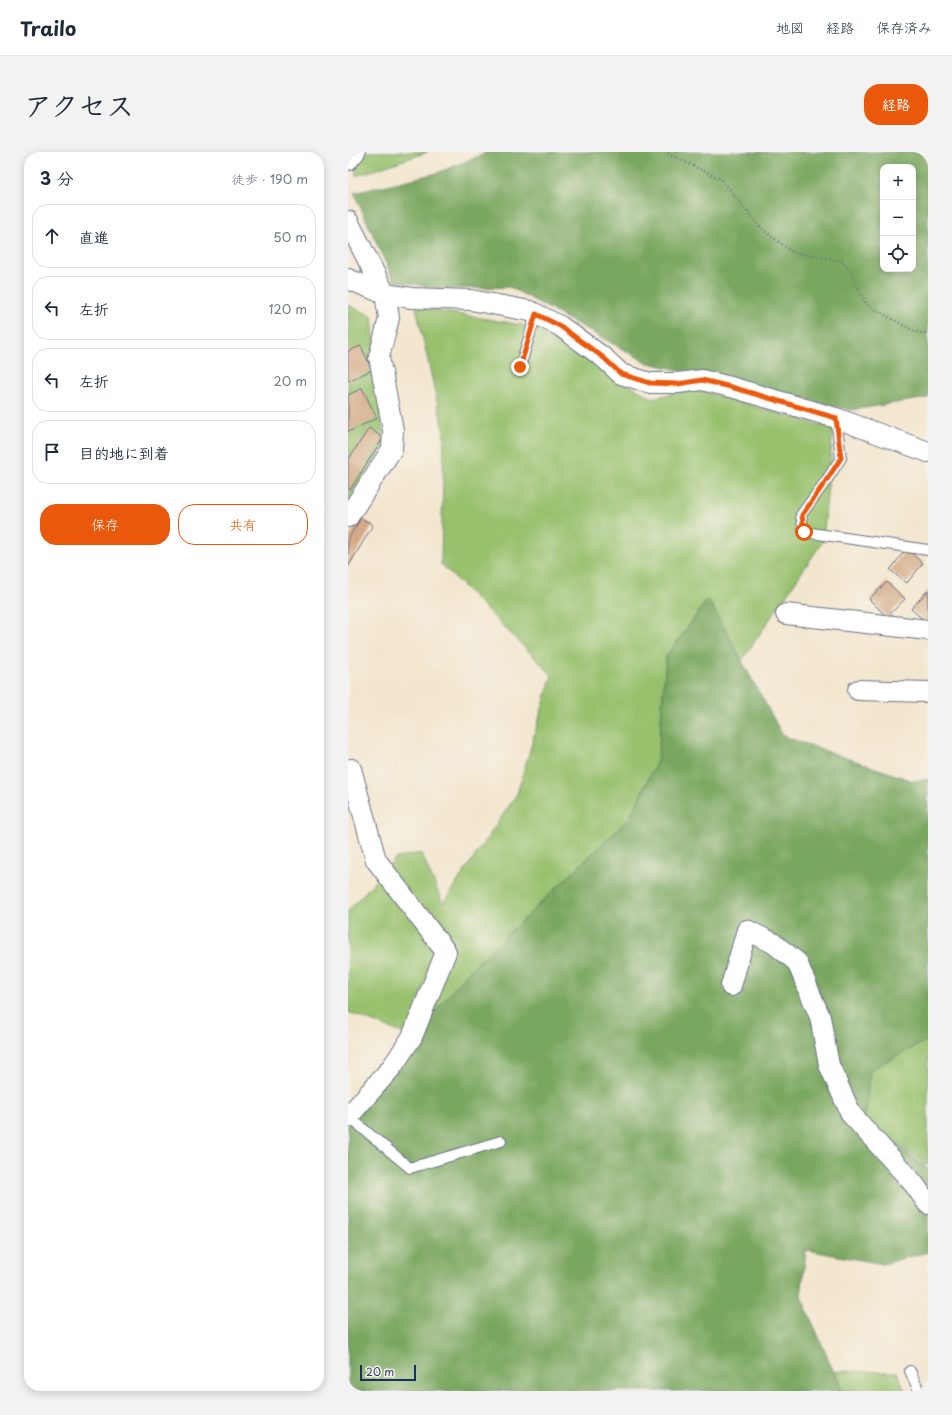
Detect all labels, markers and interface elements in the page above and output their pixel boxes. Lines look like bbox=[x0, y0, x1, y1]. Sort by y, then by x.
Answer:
text: Trailo bbox=[20, 14, 76, 42]
text: 地図 bbox=[776, 17, 804, 38]
text: 経路 bbox=[826, 17, 854, 38]
text: 保存済み bbox=[876, 17, 932, 38]
text: アクセス bbox=[24, 83, 134, 126]
button: 経路 bbox=[864, 84, 928, 125]
map controls bbox=[880, 164, 916, 272]
button: + bbox=[880, 164, 916, 200]
text: 3 分 bbox=[40, 165, 74, 191]
text: 徒歩 · 190 m bbox=[232, 169, 308, 188]
button: − bbox=[880, 200, 916, 236]
icon: ahead bbox=[41, 225, 63, 247]
text: 直進 bbox=[79, 225, 109, 248]
text: 50 m bbox=[273, 227, 307, 246]
button: locate bbox=[880, 236, 916, 272]
icon: left bbox=[41, 297, 63, 319]
text: 左折 bbox=[79, 297, 109, 320]
text: 120 m bbox=[268, 299, 307, 318]
route end bbox=[511, 358, 529, 376]
icon: left bbox=[41, 369, 63, 391]
text: 左折 bbox=[79, 369, 109, 392]
text: 20 m bbox=[273, 371, 307, 390]
icon: arrive bbox=[41, 441, 63, 463]
text: 目的地に到着 bbox=[79, 441, 169, 464]
button: 保存 bbox=[40, 504, 170, 545]
button: 共有 bbox=[178, 504, 308, 545]
route start bbox=[795, 523, 813, 541]
scale bar bbox=[360, 1363, 416, 1382]
text: 20 m bbox=[366, 1363, 394, 1380]

